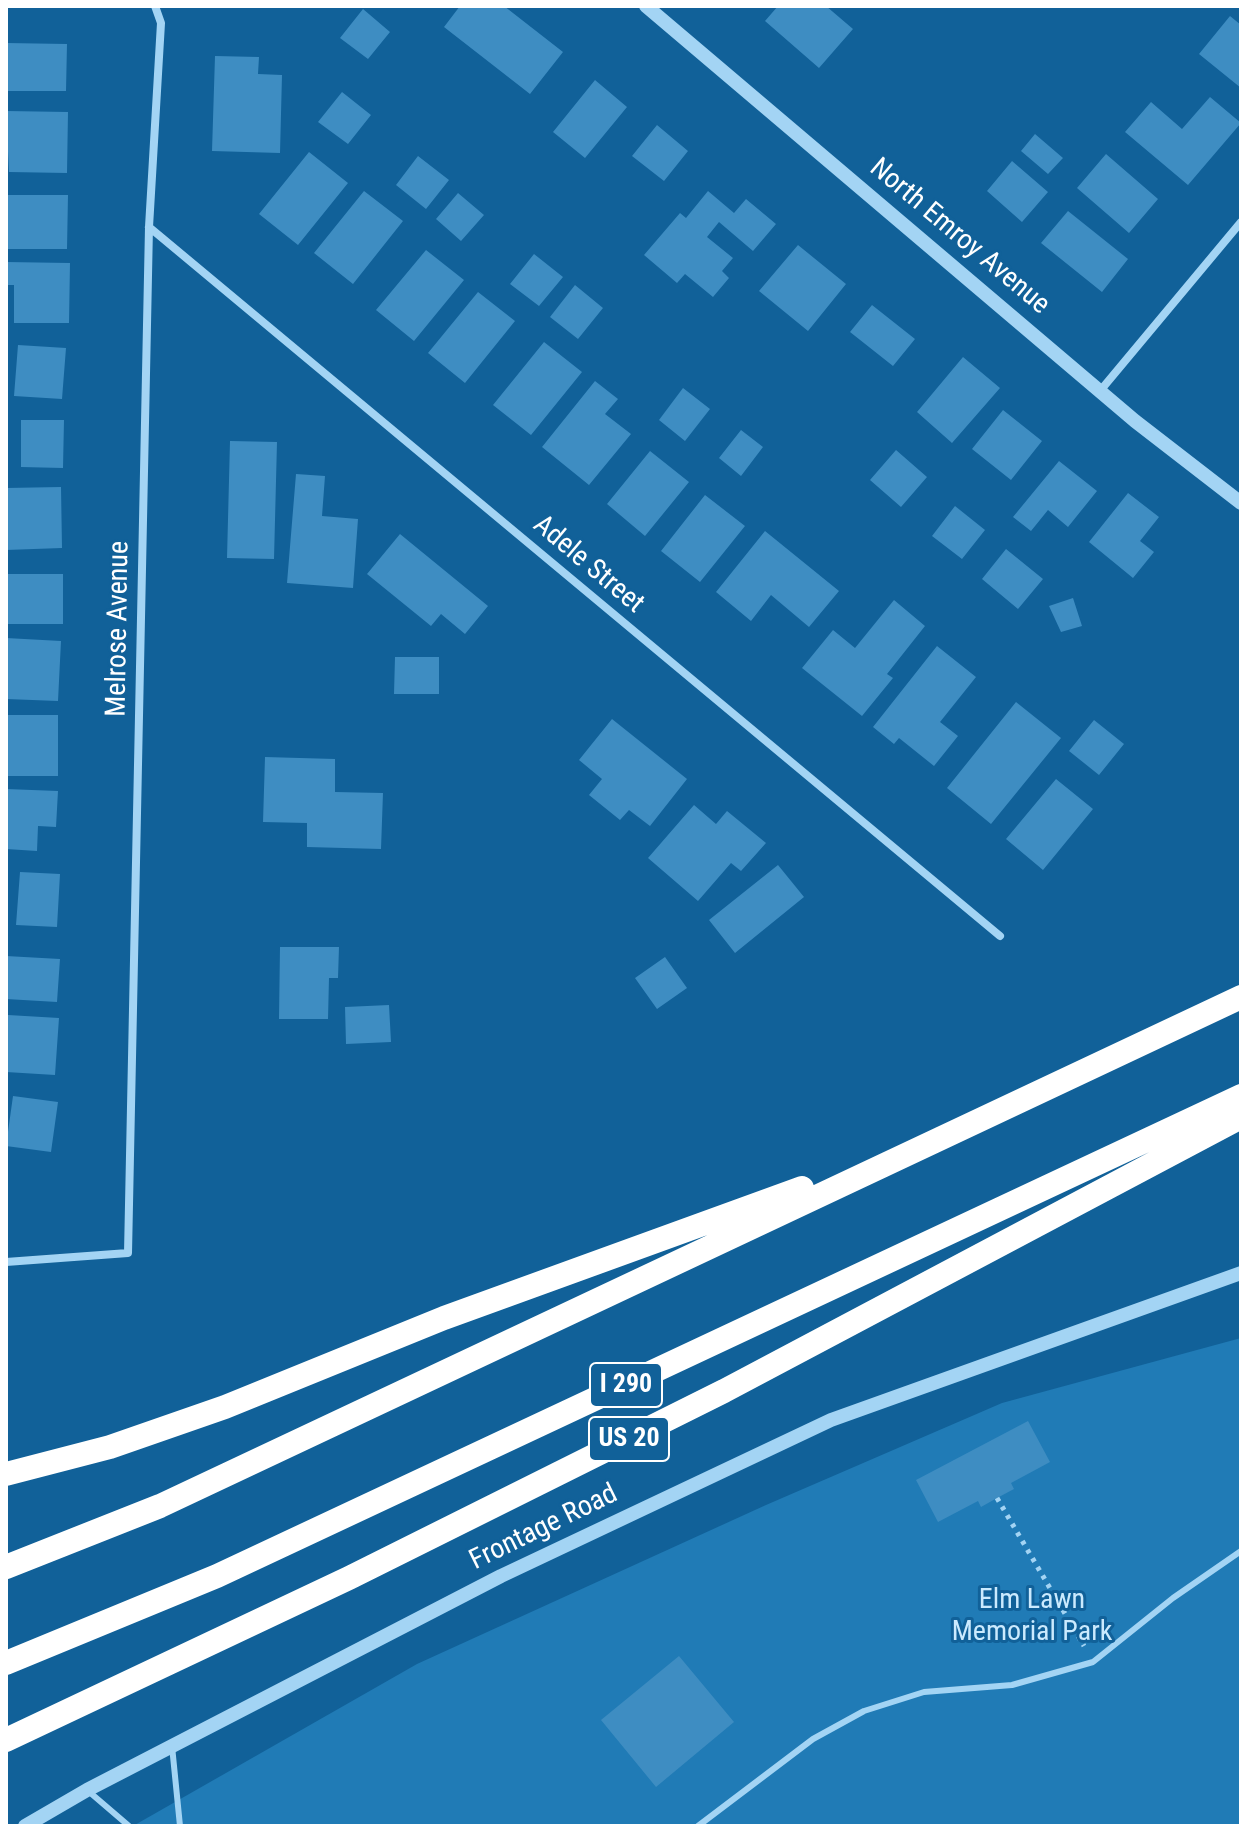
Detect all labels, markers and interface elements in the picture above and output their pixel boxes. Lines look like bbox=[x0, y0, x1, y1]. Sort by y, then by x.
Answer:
street label: North Emroy Avenue bbox=[862, 152, 1056, 322]
street label: Adele Street bbox=[526, 509, 650, 621]
street label: Melrose Avenue bbox=[101, 541, 137, 717]
road number: I 290 bbox=[590, 1363, 662, 1407]
road number: US 20 bbox=[589, 1417, 669, 1461]
street label: Frontage Road bbox=[465, 1478, 623, 1578]
park label: Elm Lawn Memorial Park bbox=[952, 1584, 1112, 1650]

